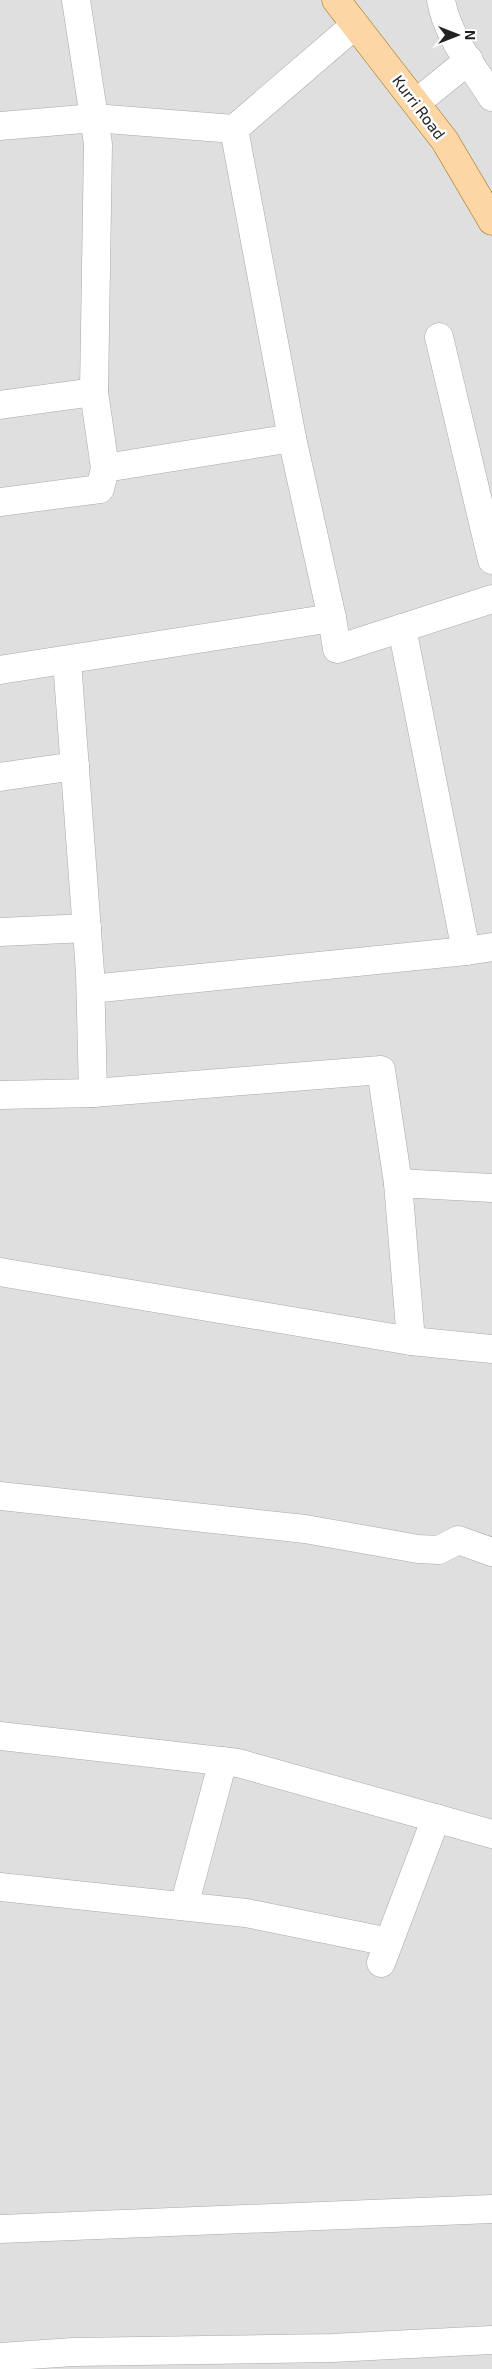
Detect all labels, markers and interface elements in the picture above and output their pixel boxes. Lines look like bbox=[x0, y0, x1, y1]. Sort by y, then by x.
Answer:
north arrow bbox=[432, 10, 482, 60]
text: N bbox=[462, 30, 479, 40]
street label: Kurri Road bbox=[389, 71, 450, 143]

